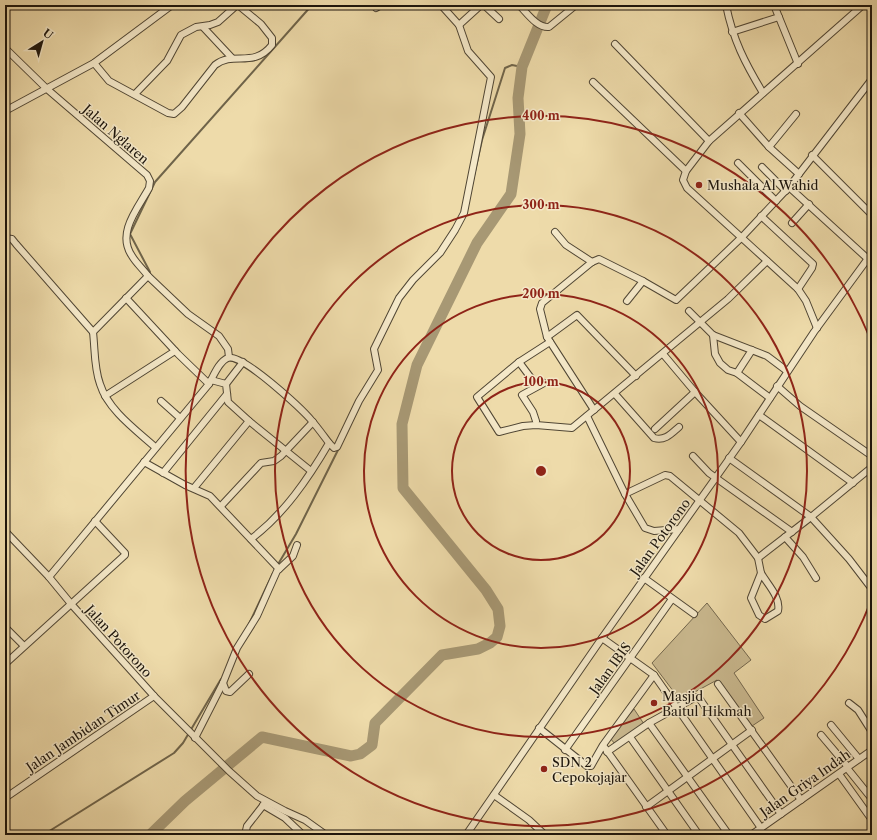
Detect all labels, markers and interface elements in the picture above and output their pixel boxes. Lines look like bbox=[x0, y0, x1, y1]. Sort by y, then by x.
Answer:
north arrow bbox=[22, 22, 62, 62]
text: U bbox=[40, 26, 56, 42]
street label: Jalan Nglaren bbox=[78, 100, 152, 167]
text: 400 m bbox=[522, 108, 560, 123]
place label: Mushala Al Wahid bbox=[707, 177, 819, 193]
marker: Mushala Al Wahid bbox=[694, 180, 704, 190]
text: 300 m bbox=[522, 197, 560, 212]
text: 200 m bbox=[522, 286, 560, 301]
text: 100 m bbox=[523, 374, 559, 389]
centre of rings bbox=[534, 464, 548, 478]
street label: Jalan Potorono bbox=[625, 495, 693, 580]
street label: Jalan Potorono bbox=[81, 600, 156, 680]
street label: Jalan IBIS bbox=[585, 639, 634, 699]
street label: Jalan Jambidan Timur bbox=[21, 687, 143, 776]
place label: Masjid Baitul Hikmah bbox=[662, 688, 752, 719]
marker: Masjid Baitul Hikmah bbox=[649, 698, 659, 708]
street label: Jalan Griya Indah bbox=[755, 746, 853, 821]
place label: SDN 2 Cepokojajar bbox=[552, 754, 627, 785]
marker: SDN 2 Cepokojajar bbox=[539, 764, 549, 774]

